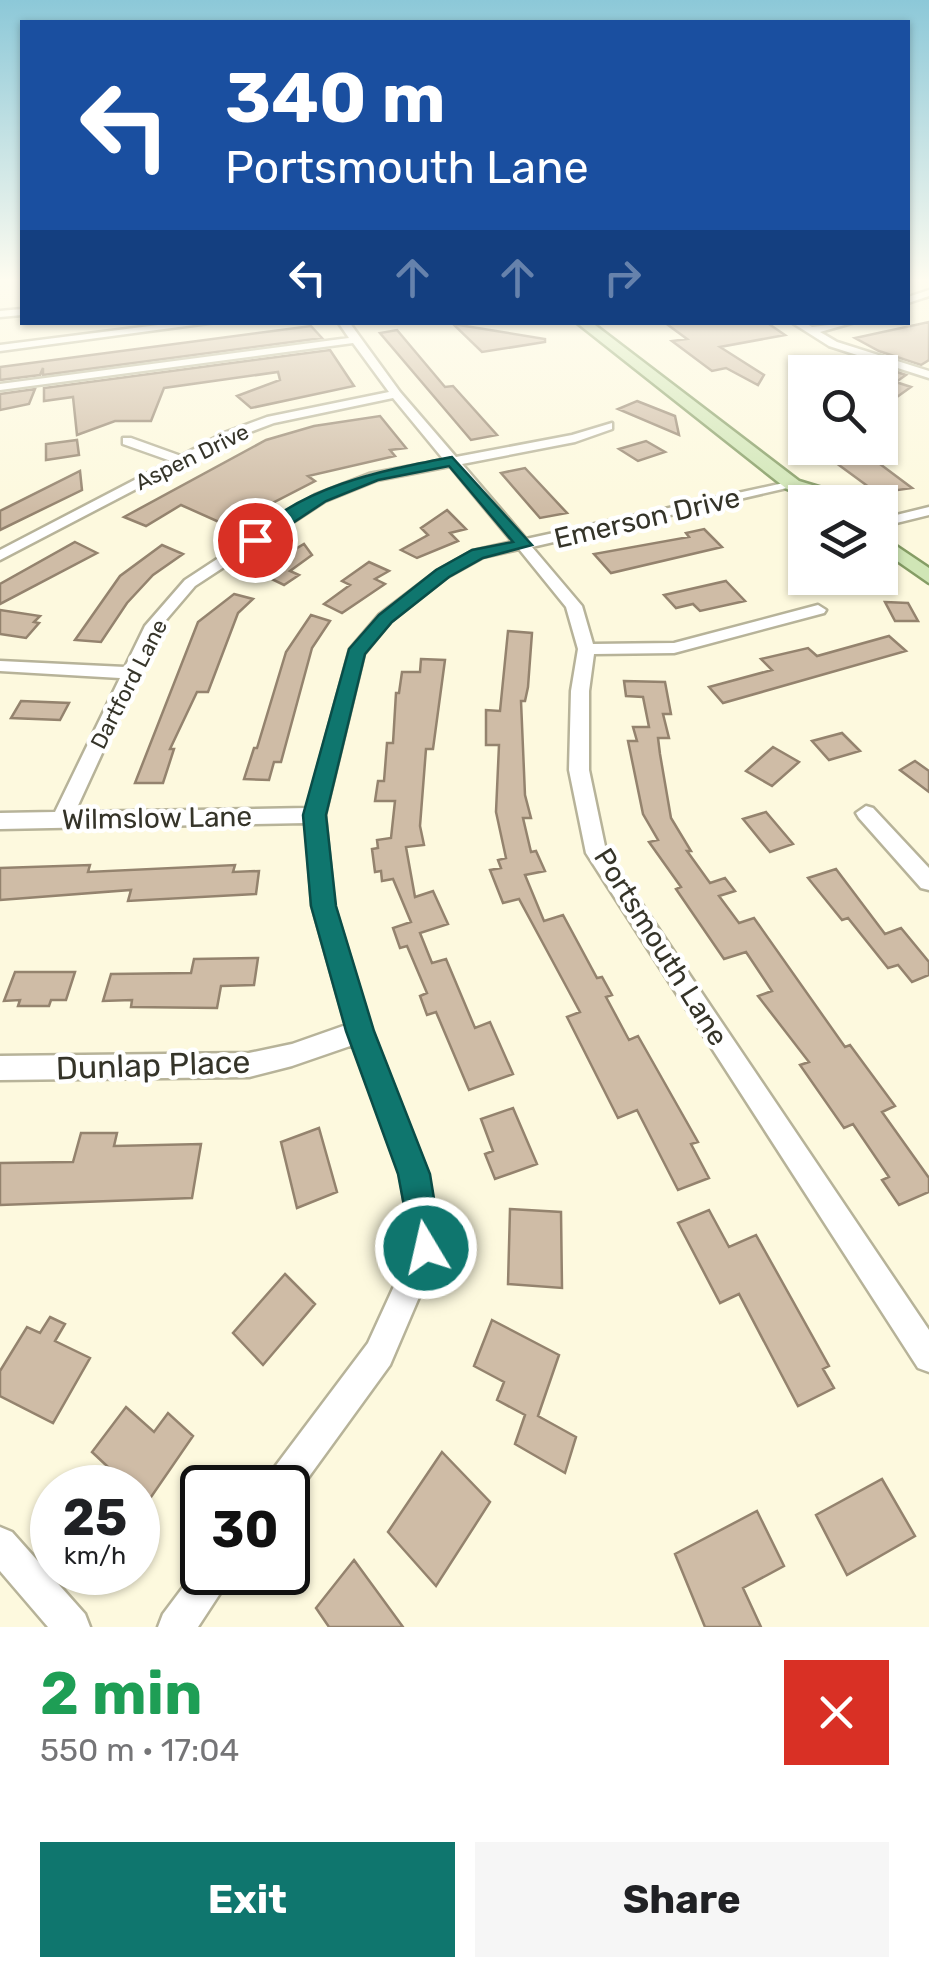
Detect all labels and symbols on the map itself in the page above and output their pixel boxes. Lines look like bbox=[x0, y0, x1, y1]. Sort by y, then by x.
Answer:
street label: Aspen Drive bbox=[131, 418, 253, 496]
street label: Emerson Drive bbox=[551, 481, 743, 555]
pin bbox=[213, 498, 298, 583]
street label: Dartford Lane bbox=[85, 615, 173, 753]
street label: Wilmslow Lane bbox=[62, 800, 252, 836]
street label: Portsmouth Lane bbox=[587, 842, 735, 1052]
street label: Dunlap Place bbox=[55, 1043, 251, 1087]
position arrow bbox=[374, 1196, 478, 1300]
speed limit sign: 30 bbox=[180, 1465, 310, 1595]

